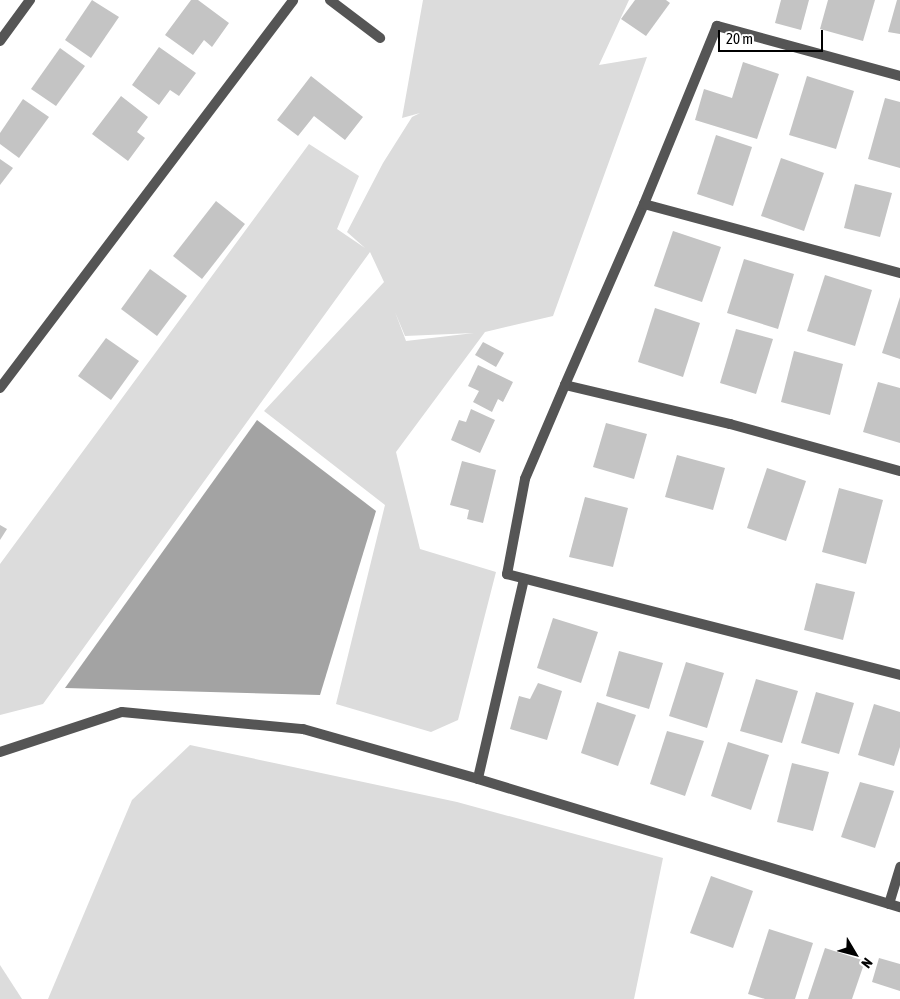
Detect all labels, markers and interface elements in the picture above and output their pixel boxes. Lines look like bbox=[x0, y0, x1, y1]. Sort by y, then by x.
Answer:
scale bar bbox=[720, 20, 825, 52]
text: 20 m bbox=[726, 30, 753, 47]
north arrow bbox=[830, 929, 880, 979]
text: N bbox=[858, 955, 876, 971]

